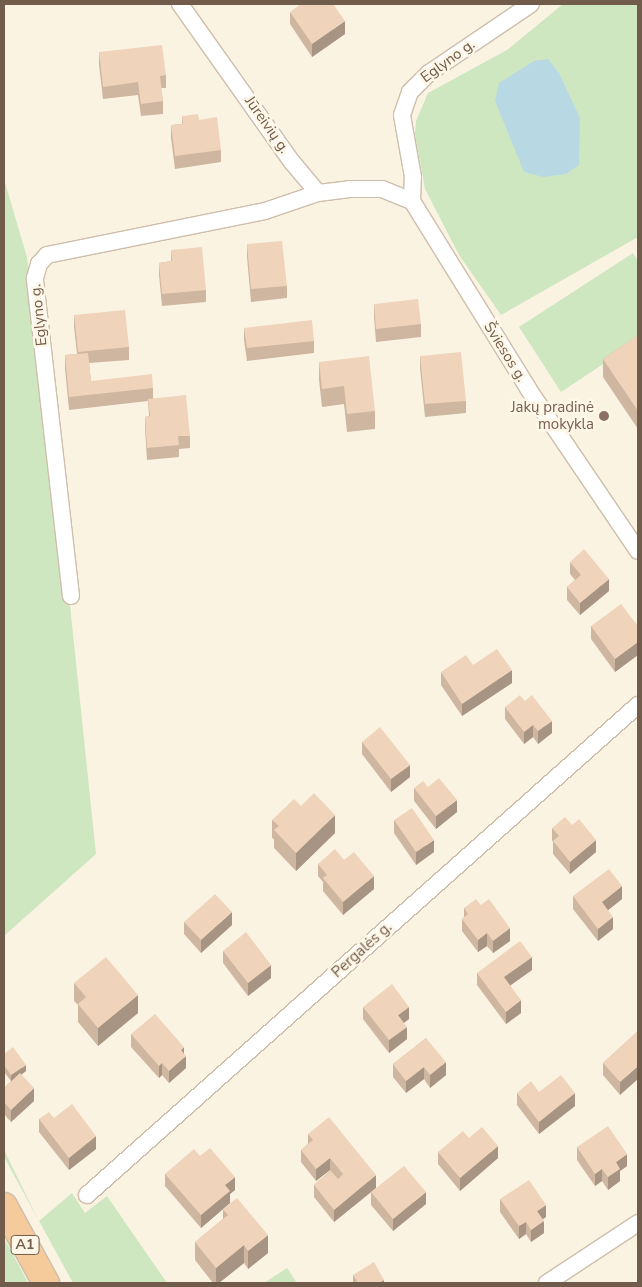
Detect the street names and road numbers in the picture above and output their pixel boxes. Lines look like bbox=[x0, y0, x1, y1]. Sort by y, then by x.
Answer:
street label: Eglyno g. bbox=[417, 35, 479, 87]
street label: Jūreivių g. bbox=[241, 93, 293, 157]
street label: Eglyno g. bbox=[27, 283, 51, 347]
street label: Šviesos g. bbox=[480, 319, 530, 385]
street label: Pergalės g. bbox=[328, 918, 396, 982]
road number: A1 bbox=[10, 1234, 40, 1256]

